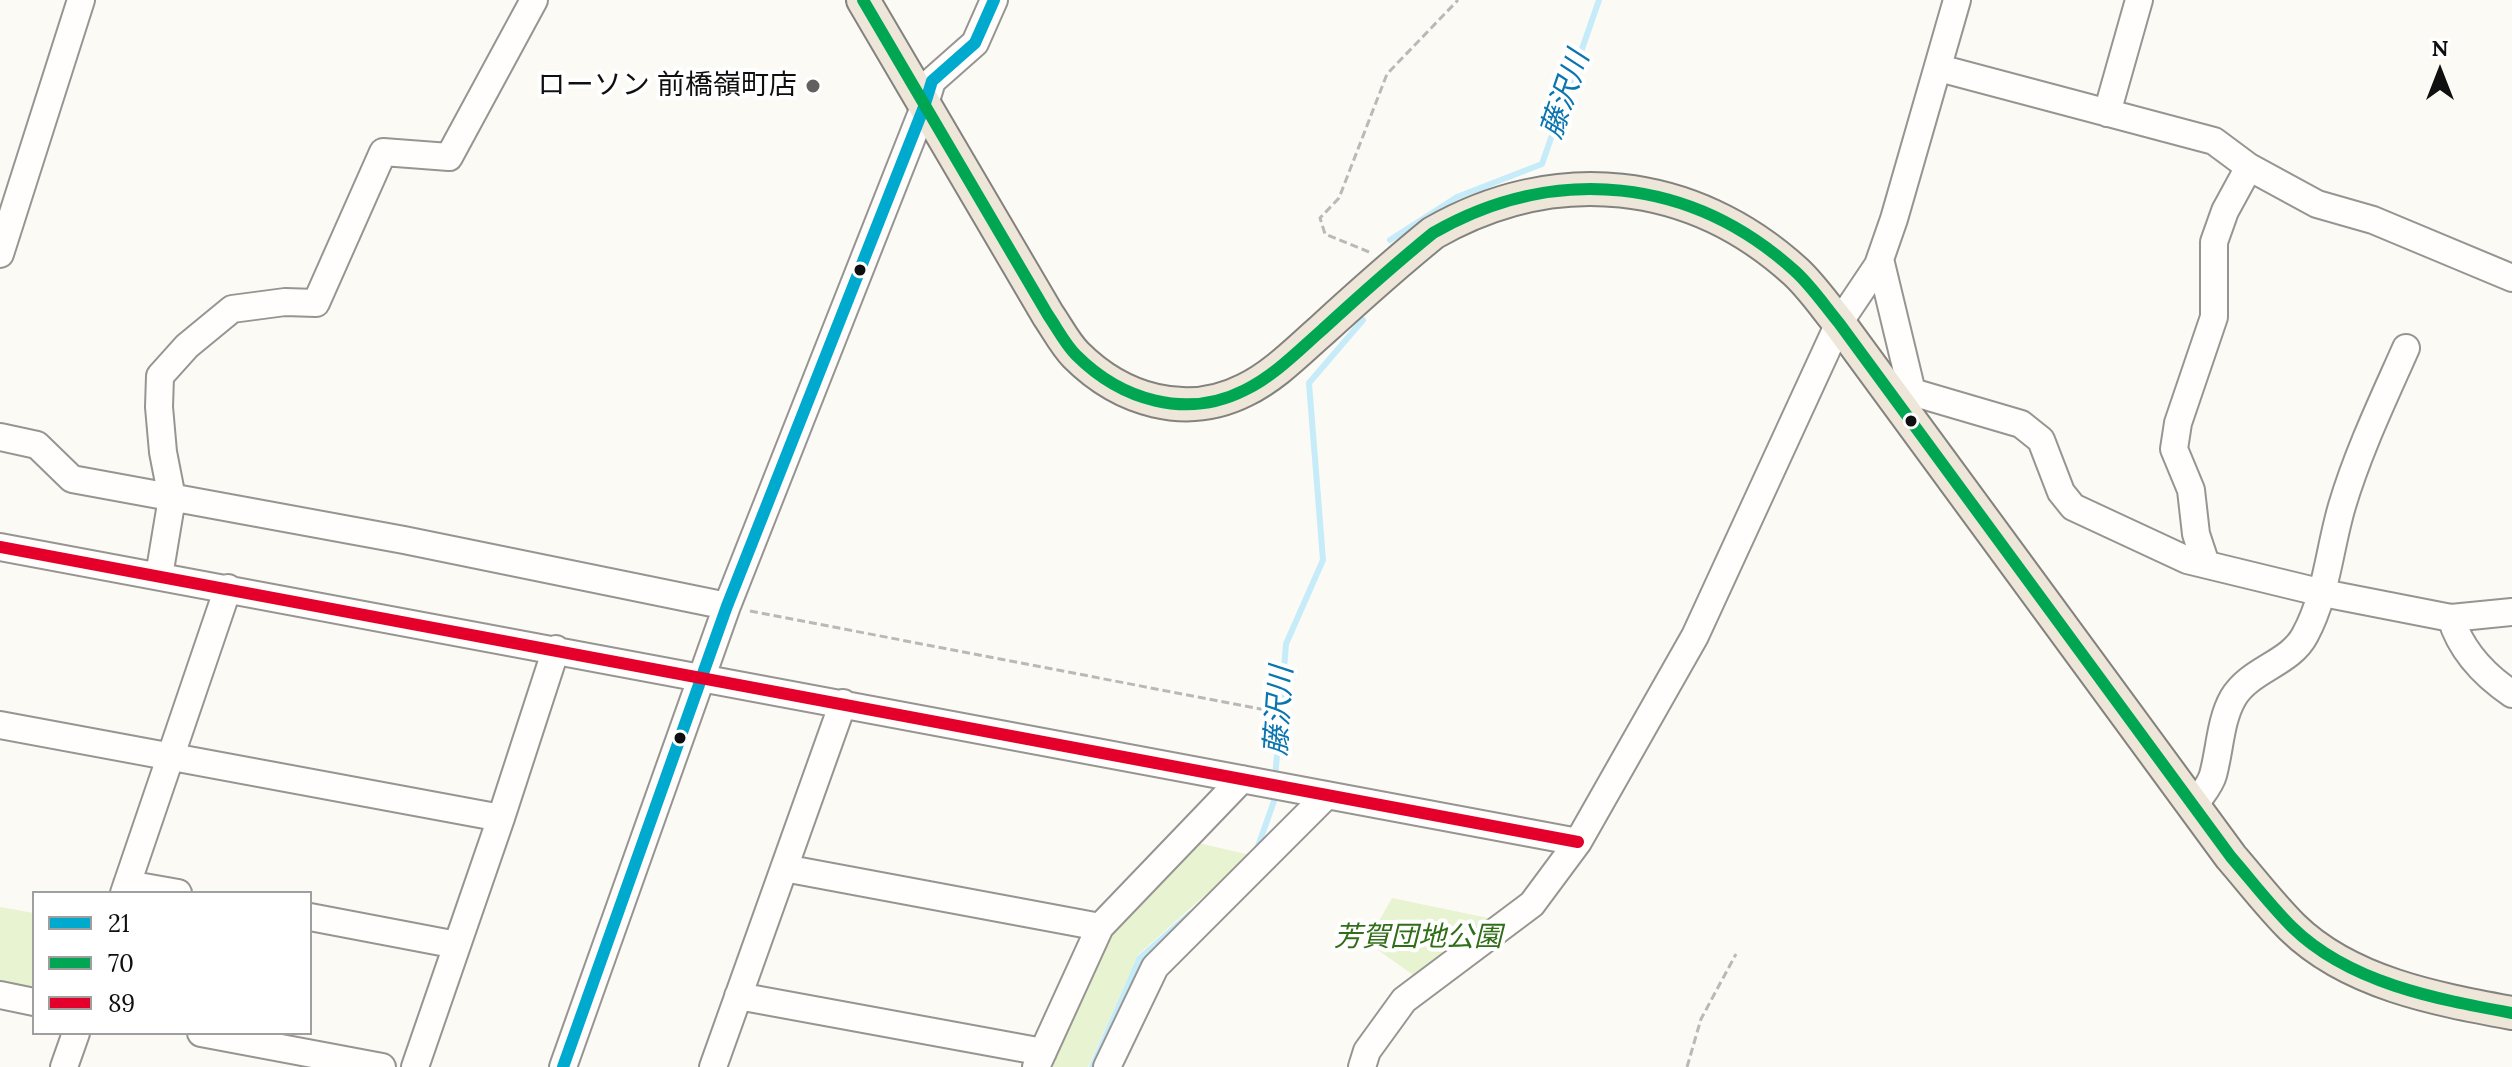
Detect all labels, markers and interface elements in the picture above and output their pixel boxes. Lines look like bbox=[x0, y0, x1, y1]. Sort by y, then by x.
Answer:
north arrow bbox=[2400, 32, 2480, 112]
text: N bbox=[2431, 34, 2449, 62]
water label: 藤沢川 bbox=[1534, 47, 1598, 143]
place label: ローソン 前橋嶺町店 bbox=[538, 69, 797, 103]
marker: ローソン 前橋嶺町店 bbox=[804, 77, 822, 95]
unlabelled marker bbox=[852, 262, 868, 278]
unlabelled marker bbox=[1903, 413, 1919, 429]
water label: 藤沢川 bbox=[1259, 665, 1301, 757]
unlabelled marker bbox=[672, 730, 688, 746]
legend bbox=[32, 891, 312, 1035]
text: 21 bbox=[108, 908, 130, 939]
park label: 芳賀団地公園 bbox=[1334, 921, 1502, 955]
text: 70 bbox=[108, 948, 134, 979]
text: 89 bbox=[108, 988, 135, 1019]

